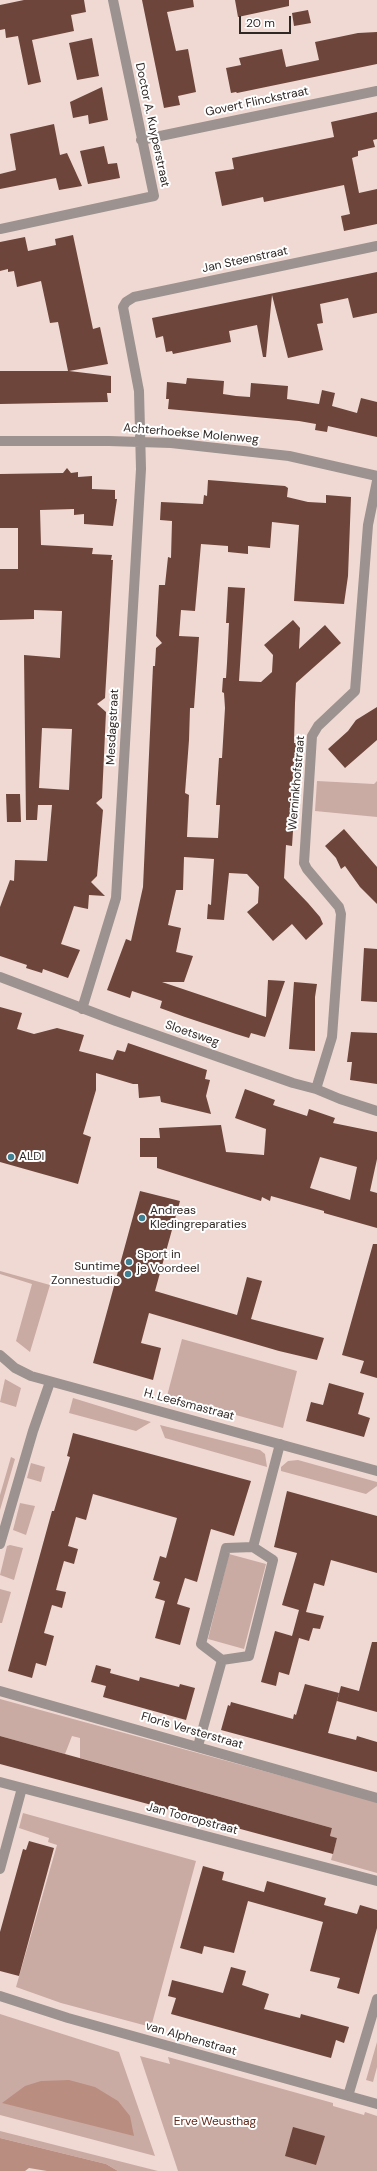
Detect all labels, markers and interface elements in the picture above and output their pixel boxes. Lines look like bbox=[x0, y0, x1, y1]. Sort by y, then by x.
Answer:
scale bar bbox=[241, 8, 293, 34]
text: 20 m bbox=[246, 15, 275, 31]
street label: Doctor A. Kuyperstraat bbox=[132, 62, 172, 188]
street label: Govert Flinckstraat bbox=[204, 84, 310, 120]
street label: Jan Steenstraat bbox=[201, 244, 289, 276]
street label: Achterhoekse Molenweg bbox=[123, 421, 259, 447]
street label: Mesdagstraat bbox=[104, 689, 122, 765]
street label: Werninkhofstraat bbox=[286, 735, 308, 831]
street label: Sloetsweg bbox=[163, 1018, 221, 1050]
place label: ALDI bbox=[19, 1150, 44, 1164]
marker: ALDI bbox=[6, 1152, 16, 1162]
place label: Andreas Kledingreparaties bbox=[150, 1204, 247, 1232]
marker: Andreas Kledingreparaties bbox=[137, 1213, 147, 1223]
place label: Sport in je Voordeel bbox=[137, 1248, 199, 1276]
marker: Sport in je Voordeel bbox=[124, 1257, 134, 1267]
place label: Suntime Zonnestudio bbox=[51, 1260, 120, 1288]
marker: Suntime Zonnestudio bbox=[123, 1269, 133, 1279]
street label: H. Leefsmastraat bbox=[142, 1386, 236, 1424]
street label: Floris Versterstraat bbox=[139, 1710, 245, 1752]
street label: Jan Tooropstraat bbox=[145, 1800, 239, 1838]
street label: van Alphenstraat bbox=[144, 2019, 238, 2059]
park label: Erve Weusthag bbox=[174, 2115, 256, 2129]

